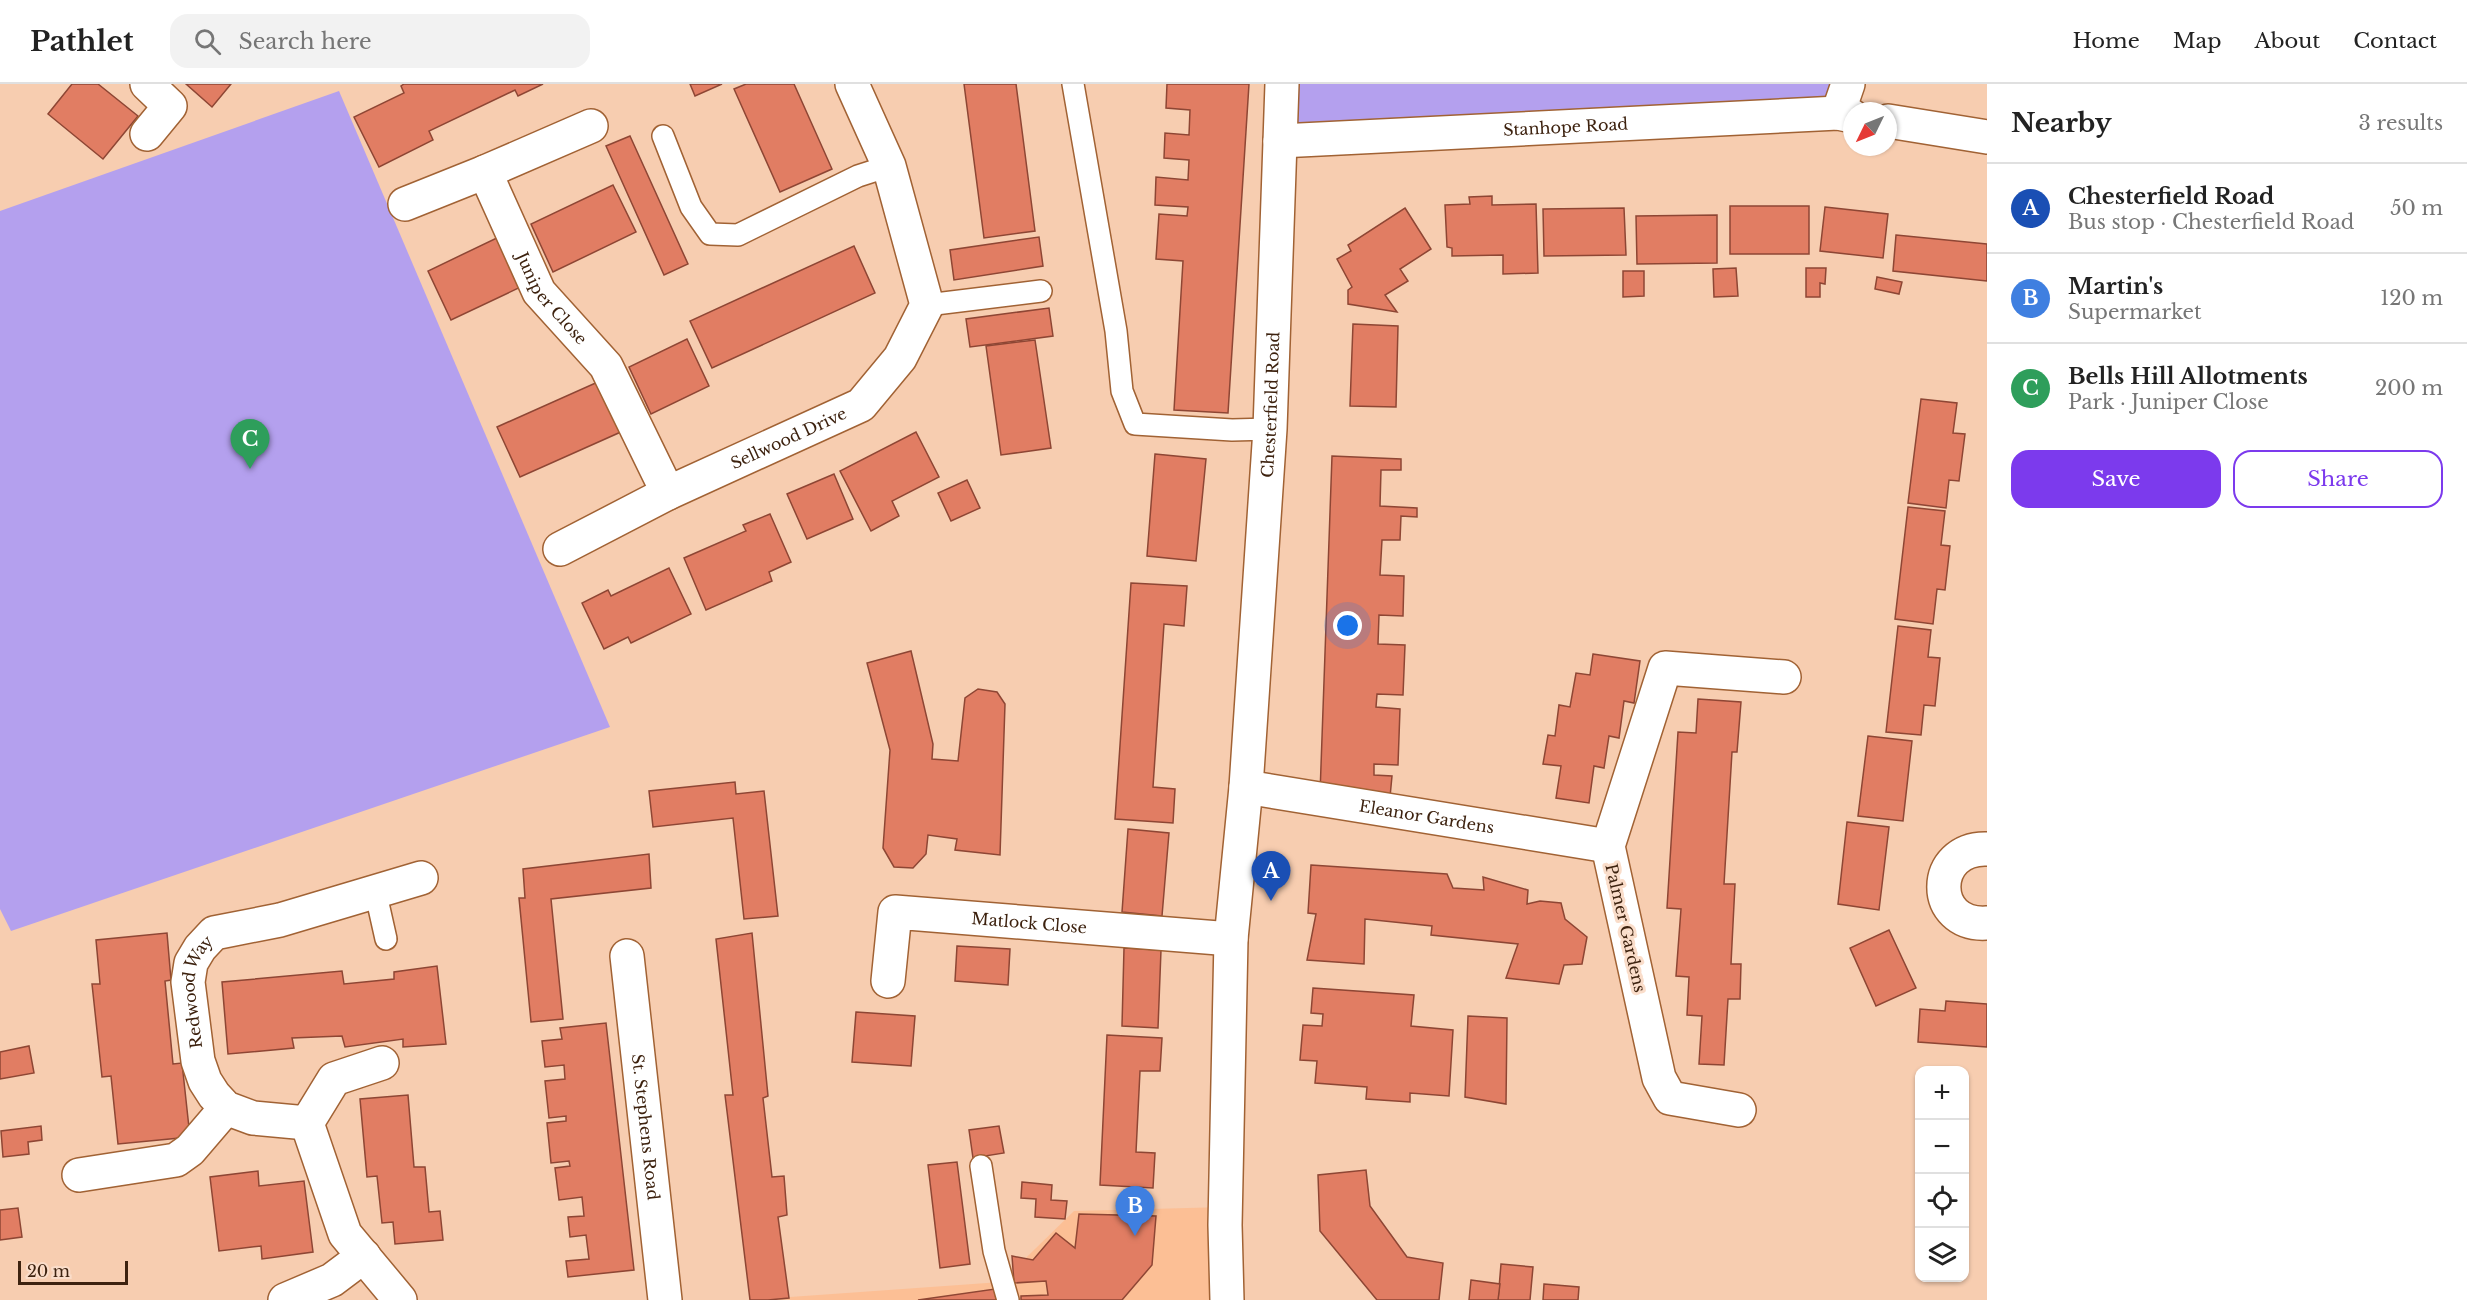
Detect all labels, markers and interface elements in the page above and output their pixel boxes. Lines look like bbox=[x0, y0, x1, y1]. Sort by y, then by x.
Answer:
search box bbox=[170, 14, 590, 68]
text: Pathlet bbox=[30, 24, 134, 59]
icon: search bbox=[191, 25, 224, 58]
text: Search here bbox=[239, 28, 372, 55]
text: Home bbox=[2073, 28, 2140, 54]
text: Map bbox=[2173, 28, 2221, 54]
text: About bbox=[2254, 28, 2320, 54]
text: Contact bbox=[2353, 28, 2437, 54]
north arrow bbox=[1843, 102, 1897, 156]
text: Nearby bbox=[2011, 107, 2112, 139]
text: 3 results bbox=[2359, 111, 2443, 135]
street label: Stanhope Road bbox=[1503, 114, 1629, 140]
text: Chesterfield Road bbox=[2068, 183, 2274, 210]
text: A bbox=[2022, 196, 2039, 220]
text: 50 m bbox=[2390, 196, 2443, 220]
text: Bus stop · Chesterfield Road bbox=[2068, 210, 2354, 234]
street label: Juniper Close bbox=[512, 247, 592, 349]
text: Martin's bbox=[2068, 273, 2163, 300]
text: B bbox=[2023, 286, 2038, 310]
text: 120 m bbox=[2380, 286, 2443, 310]
text: Supermarket bbox=[2068, 300, 2202, 324]
street label: Chesterfield Road bbox=[1257, 331, 1283, 478]
text: Bells Hill Allotments bbox=[2068, 363, 2308, 390]
text: C bbox=[2022, 376, 2039, 400]
text: 200 m bbox=[2375, 376, 2443, 400]
text: Park · Juniper Close bbox=[2068, 390, 2269, 414]
street label: Sellwood Drive bbox=[727, 403, 850, 473]
pin: C bbox=[230, 420, 270, 469]
button: Save bbox=[2011, 450, 2221, 508]
button: Share bbox=[2233, 450, 2443, 508]
your location bbox=[1333, 611, 1362, 640]
street label: Eleanor Gardens bbox=[1358, 796, 1496, 837]
pin: A bbox=[1252, 852, 1290, 901]
street label: Palmer Gardens bbox=[1601, 862, 1651, 994]
street label: Matlock Close bbox=[971, 908, 1088, 937]
street label: Redwood Way bbox=[178, 930, 217, 1050]
street label: St. Stephens Road bbox=[628, 1053, 664, 1201]
map controls bbox=[1915, 1066, 1969, 1282]
button: + bbox=[1915, 1066, 1969, 1120]
button: − bbox=[1915, 1120, 1969, 1174]
button: locate bbox=[1915, 1174, 1969, 1228]
pin: B bbox=[1116, 1186, 1154, 1236]
button: layers bbox=[1915, 1228, 1969, 1282]
scale bar bbox=[18, 1258, 128, 1286]
text: 20 m bbox=[27, 1261, 70, 1281]

